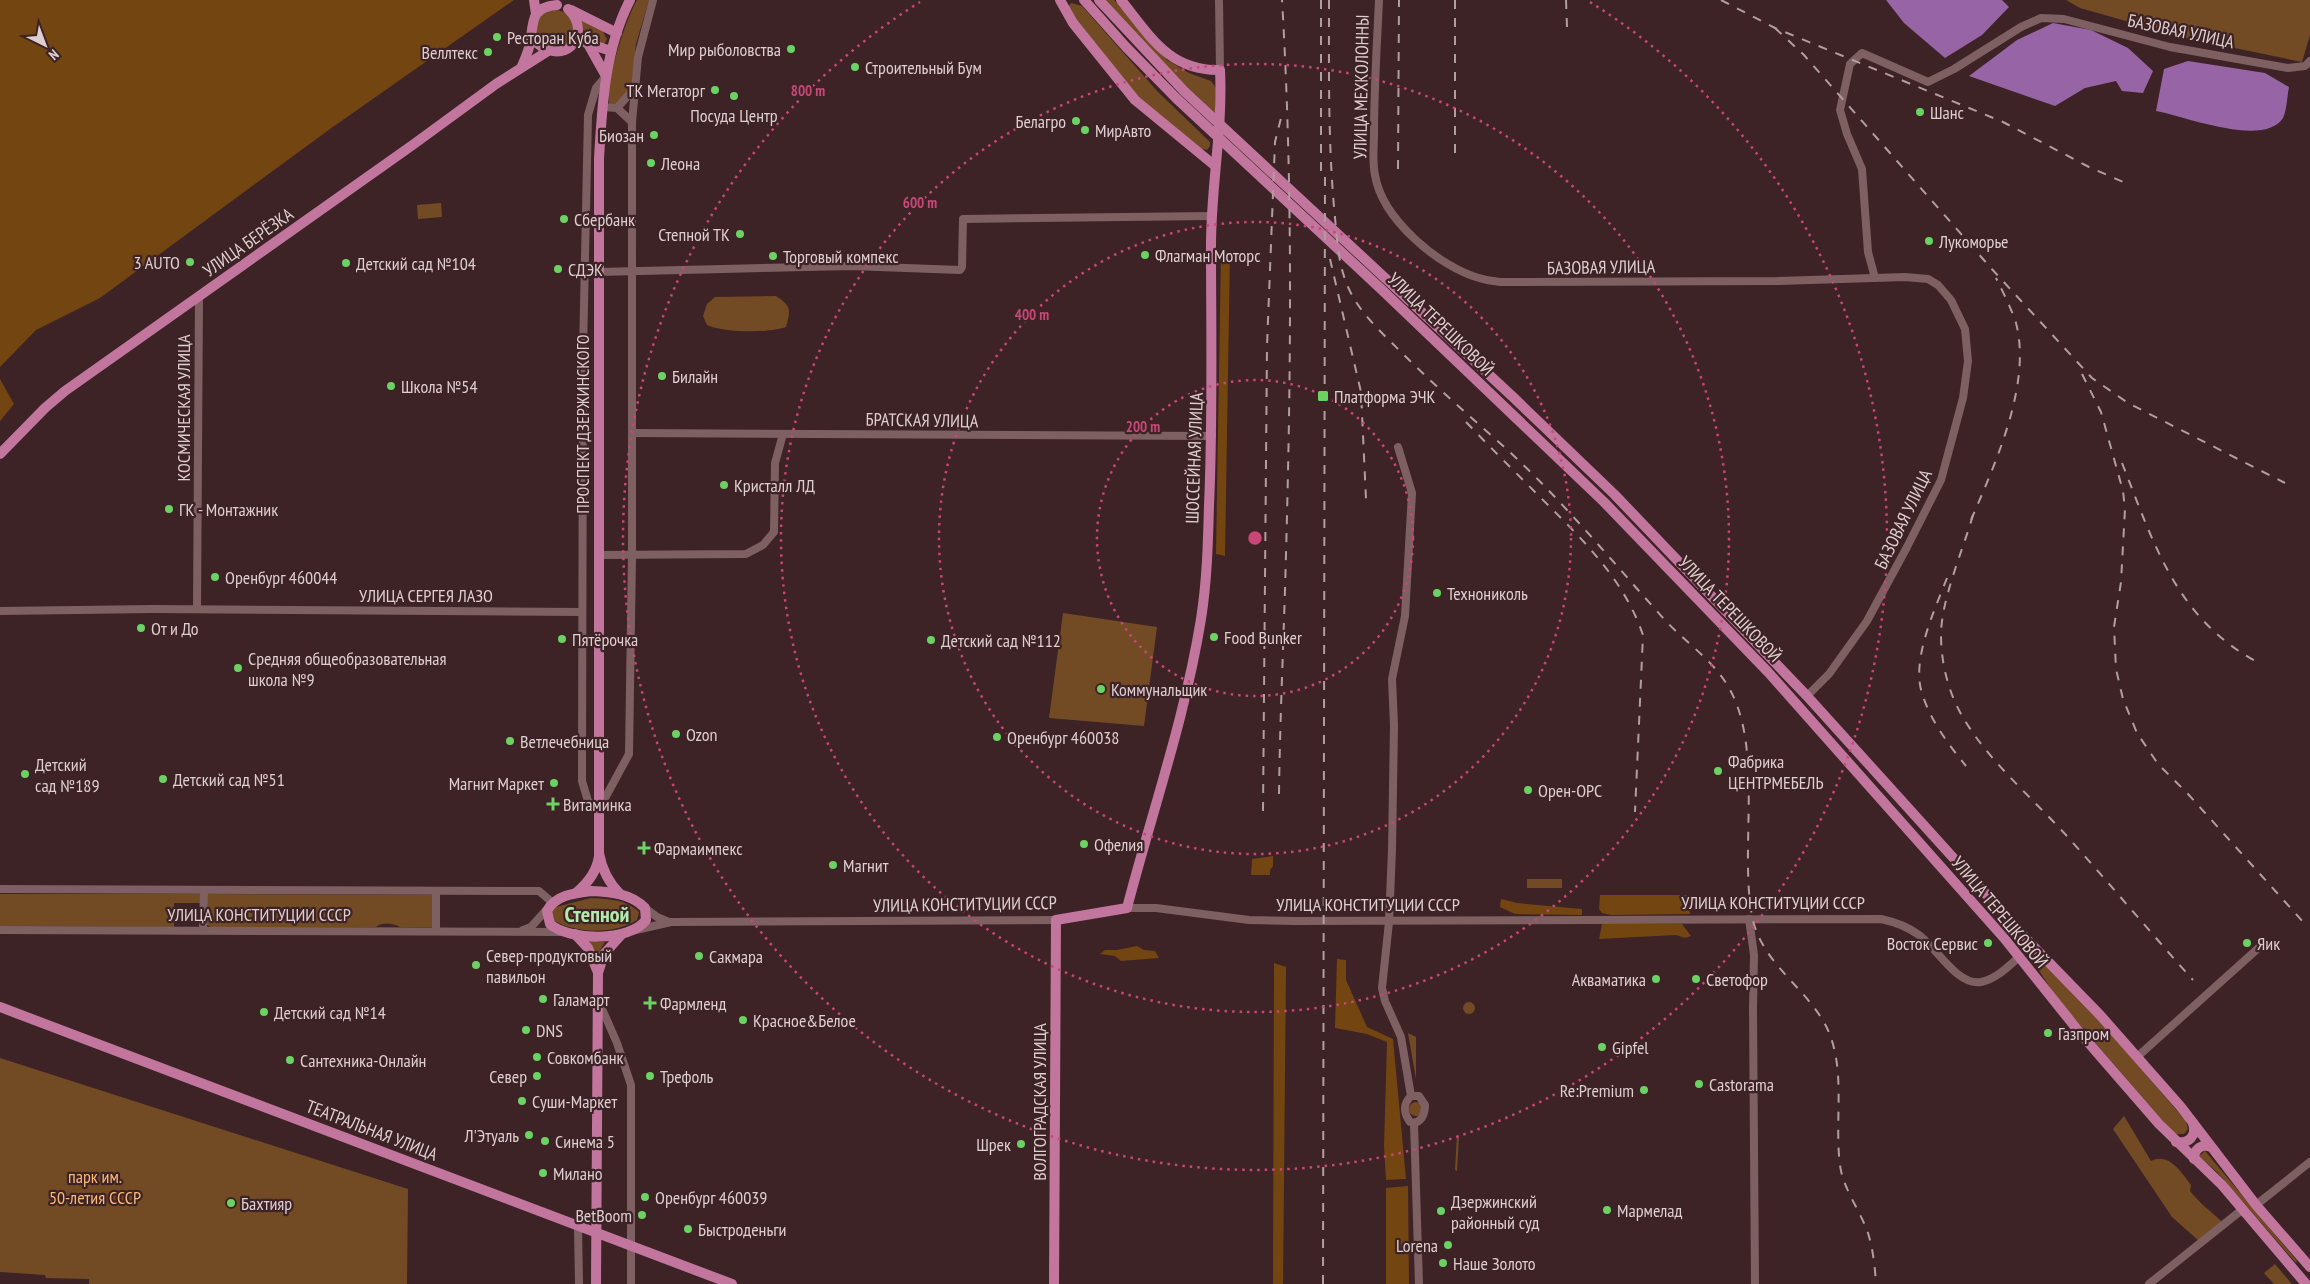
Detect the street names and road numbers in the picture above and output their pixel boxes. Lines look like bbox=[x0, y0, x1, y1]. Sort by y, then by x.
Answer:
street label: БАЗОВАЯ УЛИЦА bbox=[2126, 9, 2237, 54]
street label: УЛИЦА МЕХКОЛОННЫ bbox=[1348, 15, 1374, 159]
street label: УЛИЦА БЕРЁЗКА bbox=[198, 202, 298, 282]
street label: БАЗОВАЯ УЛИЦА bbox=[1547, 255, 1656, 279]
street label: УЛИЦА ТЕРЕШКОВОЙ bbox=[1383, 268, 1499, 380]
street label: КОСМИЧЕСКАЯ УЛИЦА bbox=[172, 334, 195, 481]
street label: ПРОСПЕКТ ДЗЕРЖИНСКОГО bbox=[571, 334, 594, 514]
street label: ШОССЕЙНАЯ УЛИЦА bbox=[1180, 392, 1208, 524]
street label: БРАТСКАЯ УЛИЦА bbox=[866, 408, 979, 432]
street label: БАЗОВАЯ УЛИЦА bbox=[1869, 465, 1937, 573]
street label: УЛИЦА ТЕРЕШКОВОЙ bbox=[1674, 551, 1786, 667]
street label: УЛИЦА СЕРГЕЯ ЛАЗО bbox=[359, 584, 493, 607]
street label: УЛИЦА ТЕРЕШКОВОЙ bbox=[1947, 851, 2053, 973]
street label: УЛИЦА КОНСТИТУЦИИ СССР bbox=[873, 891, 1057, 917]
street label: УЛИЦА КОНСТИТУЦИИ СССР bbox=[1681, 891, 1865, 914]
street label: УЛИЦА КОНСТИТУЦИИ СССР bbox=[1276, 893, 1460, 916]
street label: УЛИЦА КОНСТИТУЦИИ СССР bbox=[167, 903, 351, 926]
street label: ВОЛГОГРАДСКАЯ УЛИЦА bbox=[1028, 1023, 1051, 1181]
street label: ТЕАТРАЛЬНАЯ УЛИЦА bbox=[303, 1094, 441, 1166]

